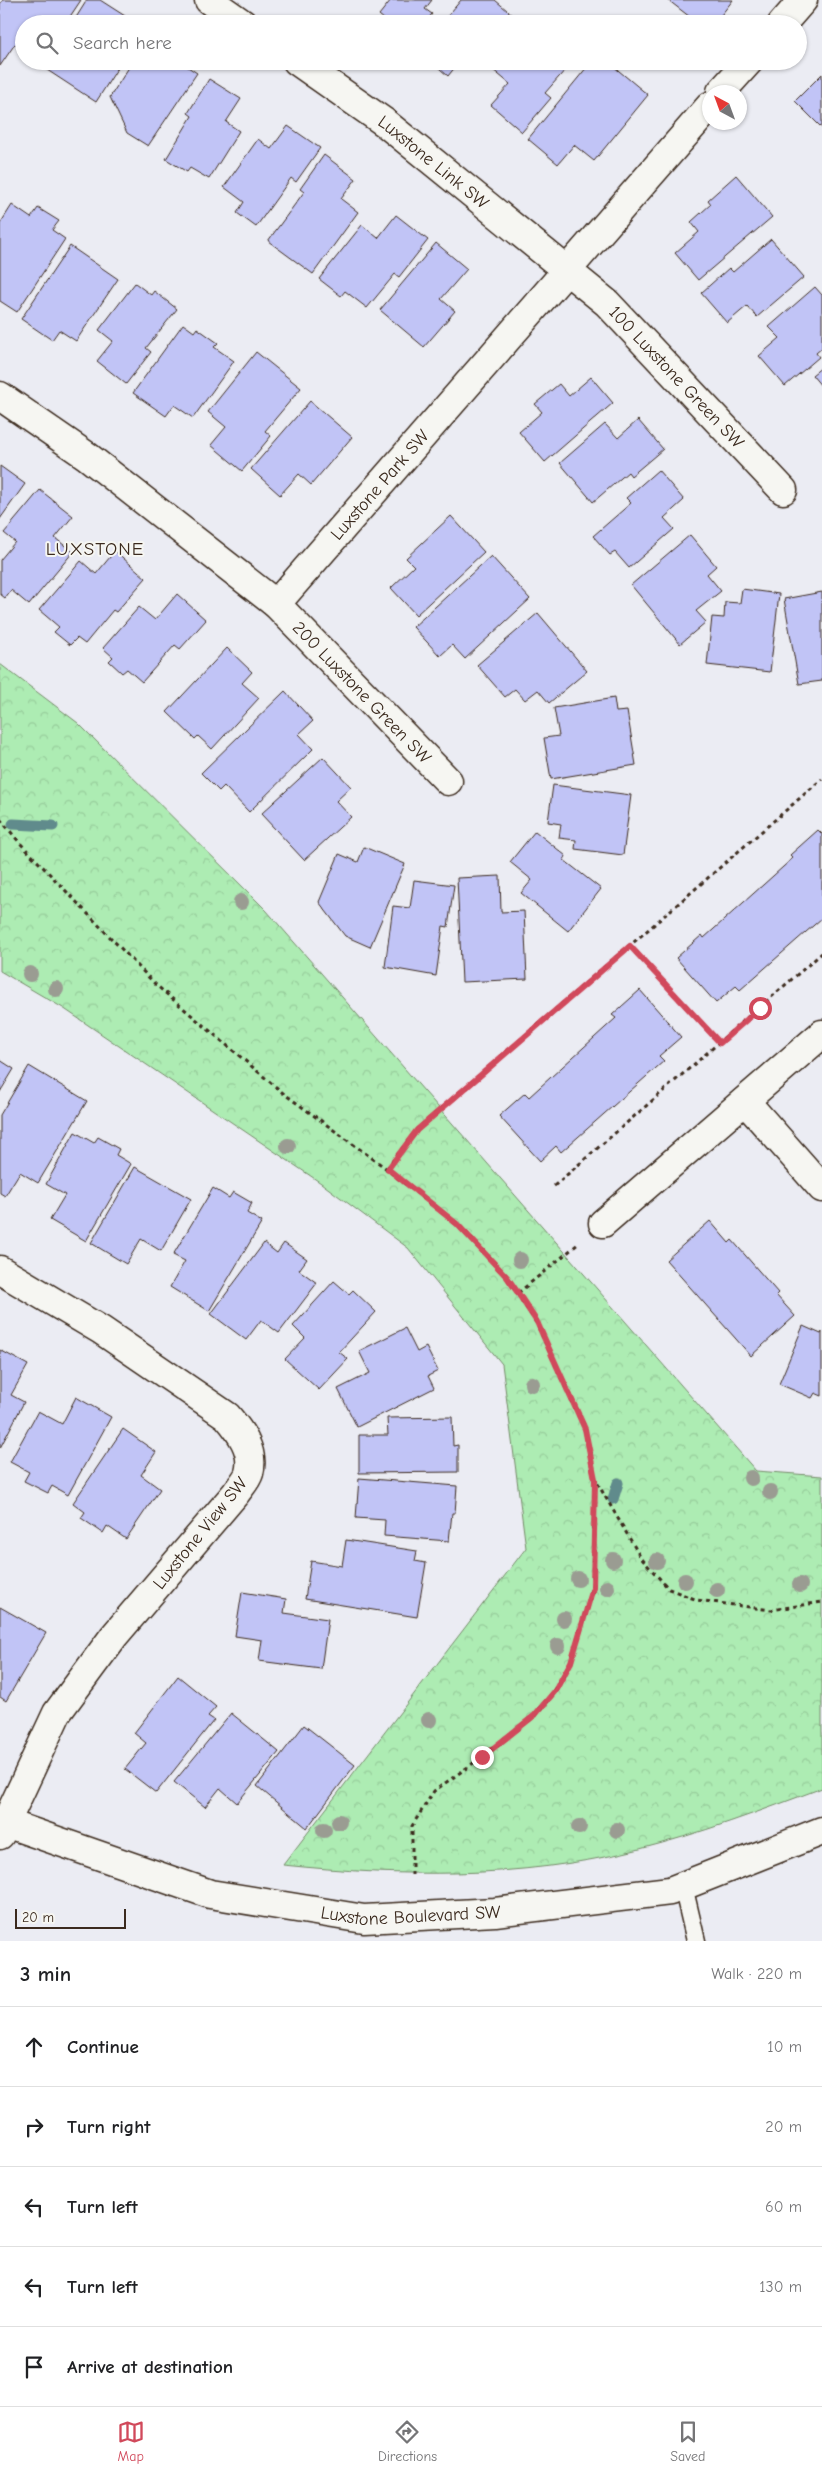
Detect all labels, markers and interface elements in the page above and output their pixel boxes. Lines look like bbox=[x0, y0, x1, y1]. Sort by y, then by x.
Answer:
search box bbox=[15, 15, 807, 70]
icon: search bbox=[33, 29, 61, 57]
text: Search here bbox=[73, 32, 172, 54]
north arrow bbox=[702, 85, 747, 130]
street label: Luxstone Link SW bbox=[374, 111, 493, 214]
street label: 100 Luxstone Green SW bbox=[604, 302, 748, 453]
street label: Luxstone Park SW bbox=[327, 426, 434, 545]
district label: LUXSTONE bbox=[46, 538, 144, 560]
street label: 200 Luxstone Green SW bbox=[288, 617, 436, 768]
route start bbox=[749, 997, 772, 1020]
street label: Luxstone View SW bbox=[149, 1473, 252, 1594]
route end bbox=[471, 1746, 494, 1769]
street label: Luxstone Boulevard SW bbox=[319, 1902, 502, 1931]
scale bar bbox=[15, 1906, 126, 1929]
text: 20 m bbox=[22, 1909, 54, 1926]
text: 3 min bbox=[20, 1962, 71, 1986]
text: Walk · 220 m bbox=[711, 1965, 802, 1983]
icon: ahead bbox=[20, 2033, 48, 2061]
text: Continue bbox=[67, 2036, 139, 2058]
text: 10 m bbox=[767, 2038, 802, 2056]
icon: right bbox=[20, 2113, 48, 2141]
text: Turn right bbox=[67, 2116, 151, 2138]
text: 20 m bbox=[765, 2118, 802, 2136]
icon: left bbox=[20, 2193, 48, 2221]
text: Turn left bbox=[67, 2196, 138, 2218]
text: 60 m bbox=[765, 2198, 802, 2216]
icon: left bbox=[20, 2273, 48, 2301]
text: Turn left bbox=[67, 2276, 138, 2298]
text: 130 m bbox=[759, 2278, 802, 2296]
icon: arrive bbox=[20, 2353, 48, 2381]
text: Arrive at destination bbox=[67, 2356, 233, 2378]
tab: Map bbox=[117, 2418, 145, 2465]
tab: Directions bbox=[378, 2418, 437, 2465]
tab: Saved bbox=[670, 2418, 705, 2465]

